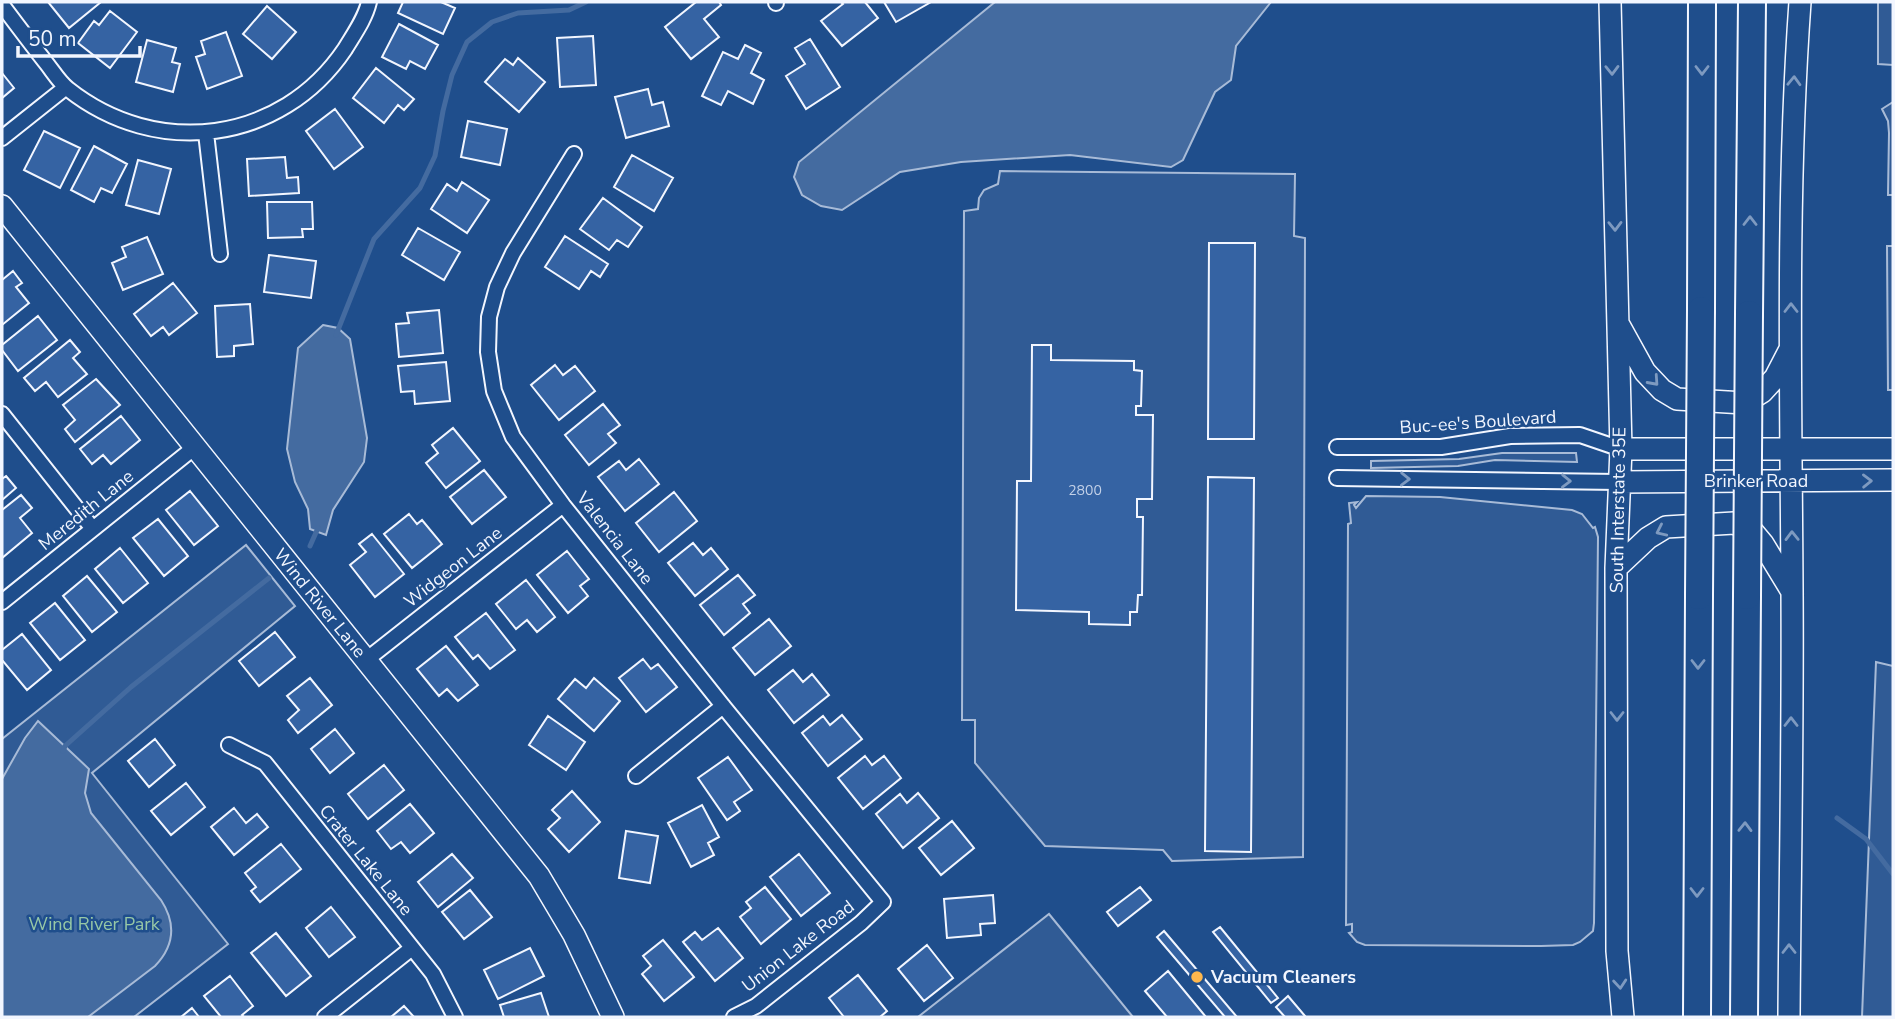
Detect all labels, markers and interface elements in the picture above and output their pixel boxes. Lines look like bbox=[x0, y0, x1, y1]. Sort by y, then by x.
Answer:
scale bar bbox=[18, 14, 140, 58]
text: 50 m bbox=[28, 25, 77, 53]
one-way arrow bbox=[1604, 65, 1619, 76]
one-way arrow bbox=[1694, 65, 1710, 76]
one-way arrow bbox=[1787, 75, 1802, 86]
one-way arrow bbox=[1742, 215, 1758, 226]
one-way arrow bbox=[1608, 220, 1623, 231]
one-way arrow bbox=[1783, 302, 1799, 313]
one-way arrow bbox=[1645, 373, 1658, 386]
street label: Buc-ee's Boulevard bbox=[1399, 405, 1557, 439]
street label: South Interstate 35E bbox=[1605, 427, 1631, 593]
street label: Meredith Lane bbox=[33, 464, 139, 556]
street label: Brinker Road bbox=[1704, 469, 1808, 493]
one-way arrow bbox=[1400, 471, 1411, 487]
one-way arrow bbox=[1561, 473, 1572, 489]
one-way arrow bbox=[1862, 473, 1872, 489]
house number: 2800 bbox=[1068, 481, 1102, 500]
street label: Valencia Lane bbox=[571, 486, 659, 589]
street label: Widgeon Lane bbox=[399, 521, 507, 613]
one-way arrow bbox=[1656, 523, 1668, 537]
one-way arrow bbox=[1784, 531, 1799, 542]
street label: Wind River Lane bbox=[268, 543, 372, 663]
one-way arrow bbox=[1690, 660, 1706, 670]
one-way arrow bbox=[1609, 712, 1625, 722]
one-way arrow bbox=[1783, 716, 1799, 726]
street label: Crater Lake Lane bbox=[314, 799, 418, 921]
one-way arrow bbox=[1737, 821, 1753, 831]
one-way arrow bbox=[1689, 887, 1705, 898]
street label: Union Lake Road bbox=[737, 895, 859, 997]
park label: Wind River Park bbox=[28, 912, 161, 936]
one-way arrow bbox=[1781, 943, 1797, 954]
place label: Vacuum Cleaners bbox=[1210, 965, 1356, 989]
marker: Vacuum Cleaners bbox=[1189, 969, 1205, 985]
one-way arrow bbox=[1612, 979, 1627, 990]

